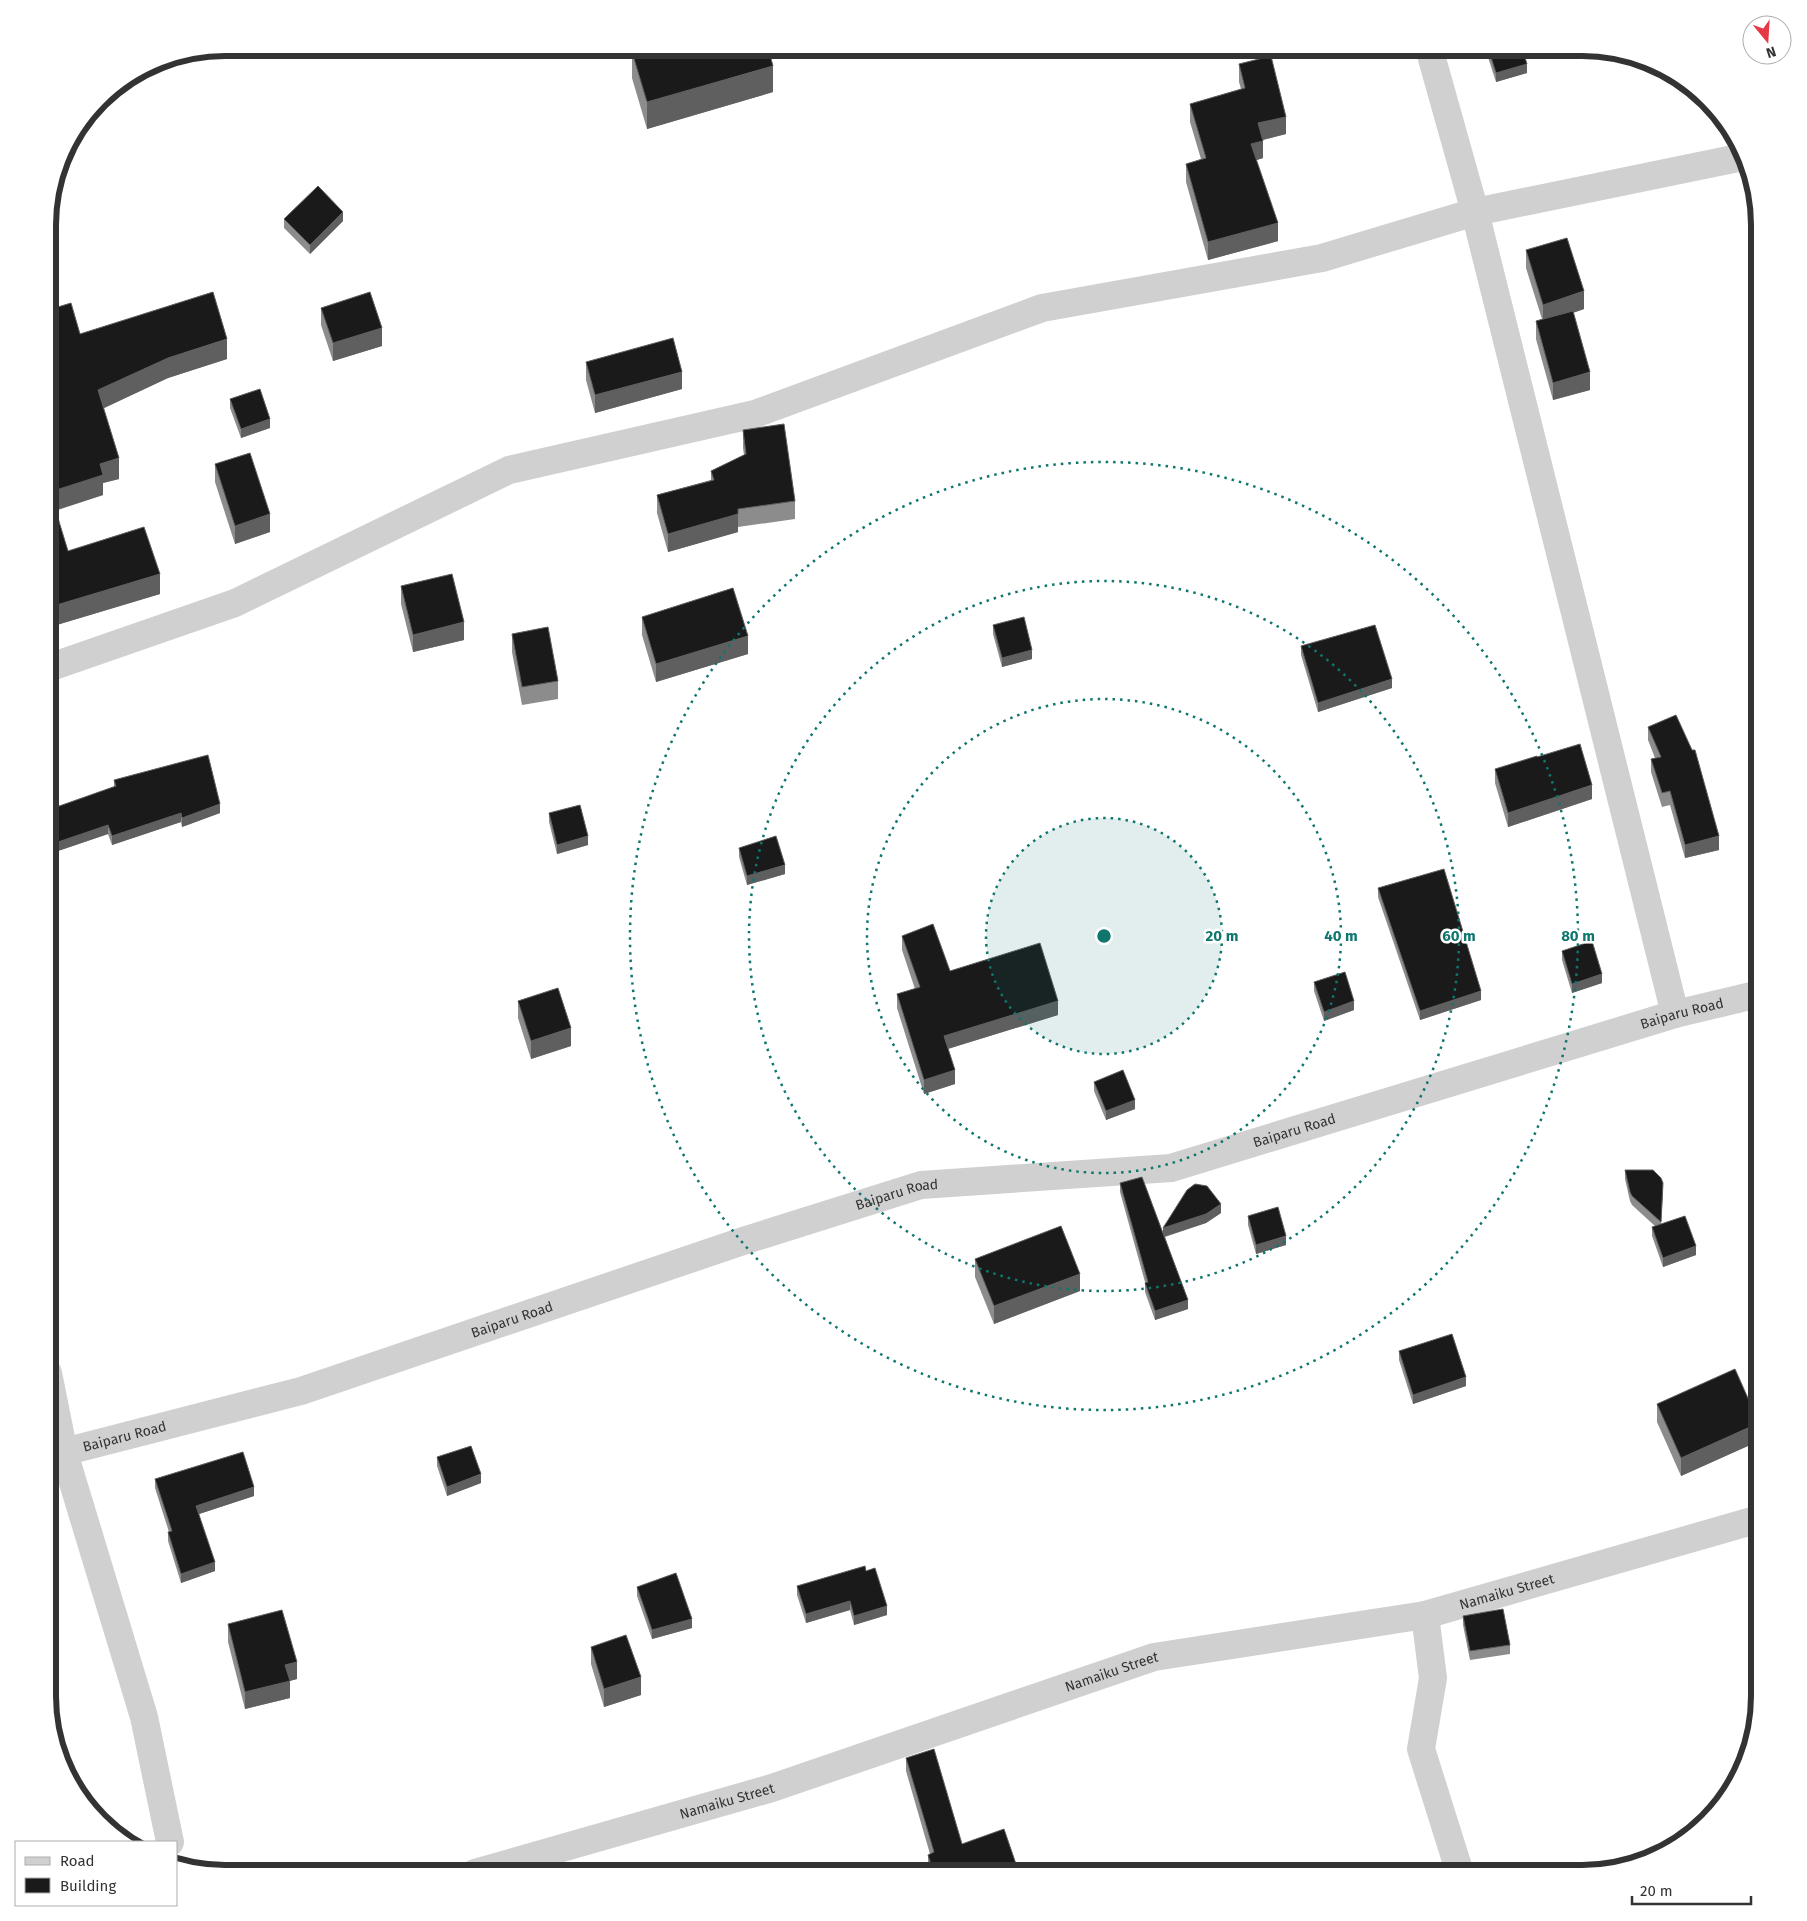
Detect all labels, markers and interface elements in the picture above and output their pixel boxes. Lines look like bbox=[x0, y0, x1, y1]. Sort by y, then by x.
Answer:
north arrow bbox=[1742, 15, 1792, 65]
text: N bbox=[1764, 42, 1778, 61]
centre of rings bbox=[1095, 927, 1113, 945]
text: 20 m bbox=[1206, 927, 1238, 945]
text: 40 m bbox=[1324, 927, 1358, 945]
text: 60 m bbox=[1442, 927, 1476, 945]
text: 80 m bbox=[1561, 927, 1595, 945]
street label: Baiparu Road bbox=[1638, 994, 1725, 1033]
street label: Baiparu Road bbox=[1251, 1110, 1338, 1151]
street label: Baiparu Road bbox=[853, 1175, 939, 1214]
street label: Baiparu Road bbox=[469, 1298, 555, 1341]
street label: Baiparu Road bbox=[81, 1417, 168, 1455]
street label: Namaiku Street bbox=[1457, 1570, 1557, 1613]
street label: Namaiku Street bbox=[1063, 1648, 1160, 1695]
street label: Namaiku Street bbox=[678, 1779, 777, 1823]
legend bbox=[15, 1841, 178, 1906]
text: Road bbox=[60, 1852, 95, 1870]
scale bar bbox=[1632, 1874, 1751, 1906]
text: Building bbox=[60, 1877, 116, 1895]
text: 20 m bbox=[1640, 1882, 1673, 1900]

